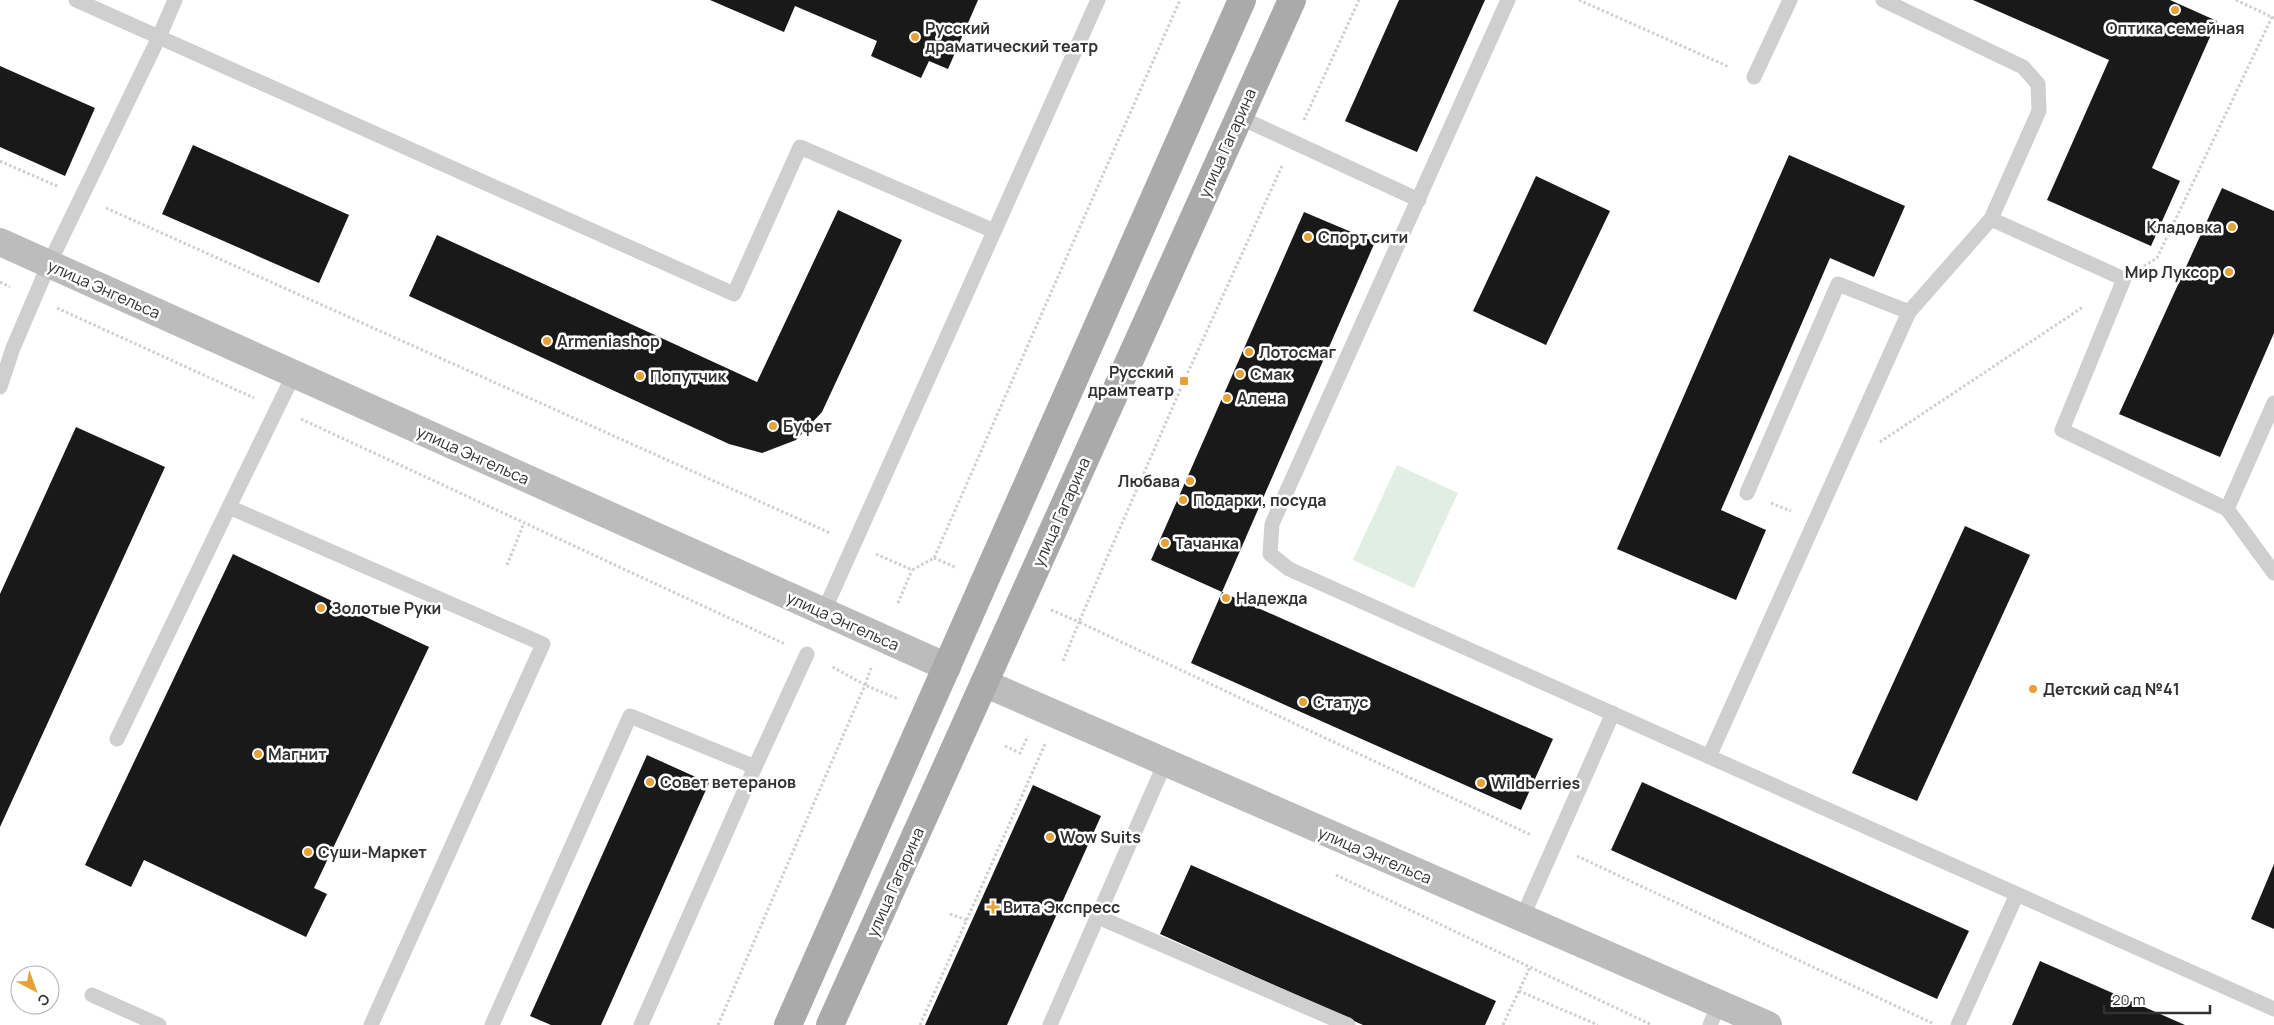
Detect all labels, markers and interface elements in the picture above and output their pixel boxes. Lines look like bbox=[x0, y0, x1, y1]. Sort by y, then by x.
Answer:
marker: Оптика семейная bbox=[2169, 4, 2181, 16]
place label: Русский драматический театр bbox=[925, 17, 1098, 57]
place label: Оптика семейная bbox=[2105, 17, 2245, 39]
marker: Русский драматический театр bbox=[909, 31, 921, 43]
street label: улица Гагарина bbox=[1193, 85, 1261, 201]
place label: Кладовка bbox=[2147, 216, 2222, 238]
marker: Кладовка bbox=[2226, 221, 2238, 233]
place label: Спорт сити bbox=[1318, 226, 1408, 248]
marker: Спорт сити bbox=[1302, 231, 1314, 243]
street label: улица Энгельса bbox=[44, 254, 164, 324]
place label: Мир Луксор bbox=[2125, 261, 2219, 283]
marker: Мир Луксор bbox=[2223, 266, 2235, 278]
place label: Armeniashop bbox=[557, 330, 660, 352]
marker: Armeniashop bbox=[541, 335, 553, 347]
place label: Лотосмаг bbox=[1259, 341, 1337, 363]
marker: Лотосмаг bbox=[1243, 346, 1255, 358]
place label: Русский драмтеатр bbox=[1088, 361, 1174, 401]
place label: Смак bbox=[1250, 363, 1292, 385]
place label: Попутчик bbox=[650, 365, 727, 387]
marker: Смак bbox=[1234, 368, 1246, 380]
marker: Попутчик bbox=[634, 370, 646, 382]
marker: Русский драмтеатр bbox=[1178, 375, 1190, 387]
place label: Алена bbox=[1237, 387, 1286, 409]
marker: Алена bbox=[1221, 392, 1233, 404]
place label: Буфет bbox=[783, 415, 832, 437]
street label: улица Энгельса bbox=[413, 420, 533, 490]
marker: Буфет bbox=[767, 420, 779, 432]
street label: улица Гагарина bbox=[1027, 454, 1095, 570]
place label: Любава bbox=[1118, 470, 1180, 492]
marker: Любава bbox=[1184, 475, 1196, 487]
place label: Подарки, посуда bbox=[1193, 489, 1327, 511]
marker: Подарки, посуда bbox=[1177, 494, 1189, 506]
place label: Тачанка bbox=[1175, 532, 1239, 554]
marker: Тачанка bbox=[1159, 537, 1171, 549]
street label: улица Энгельса bbox=[783, 586, 903, 656]
place label: Надежда bbox=[1236, 587, 1308, 609]
marker: Надежда bbox=[1220, 592, 1232, 604]
place label: Золотые Руки bbox=[331, 597, 441, 619]
marker: Золотые Руки bbox=[315, 602, 327, 614]
place label: Детский сад №41 bbox=[2043, 678, 2180, 700]
marker: Детский сад №41 bbox=[2027, 683, 2039, 695]
place label: Статус bbox=[1313, 691, 1368, 713]
marker: Статус bbox=[1297, 696, 1309, 708]
place label: Магнит bbox=[268, 743, 327, 765]
marker: Магнит bbox=[252, 748, 264, 760]
place label: Совет ветеранов bbox=[660, 771, 796, 793]
place label: Wildberries bbox=[1491, 772, 1581, 794]
marker: Совет ветеранов bbox=[644, 776, 656, 788]
marker: Wildberries bbox=[1475, 777, 1487, 789]
street label: улица Энгельса bbox=[1315, 821, 1435, 889]
street label: улица Гагарина bbox=[861, 824, 929, 940]
place label: Wow Suits bbox=[1060, 826, 1141, 848]
marker: Wow Suits bbox=[1044, 831, 1056, 843]
place label: Суши-Маркет bbox=[318, 841, 427, 863]
marker: Суши-Маркет bbox=[302, 846, 314, 858]
place label: Вита Экспресс bbox=[1003, 896, 1120, 918]
marker: Вита Экспресс bbox=[987, 901, 999, 913]
north arrow bbox=[10, 965, 60, 1015]
scale bar bbox=[2104, 982, 2210, 1014]
text: 20 m bbox=[2112, 989, 2145, 1010]
text: С bbox=[34, 990, 54, 1011]

